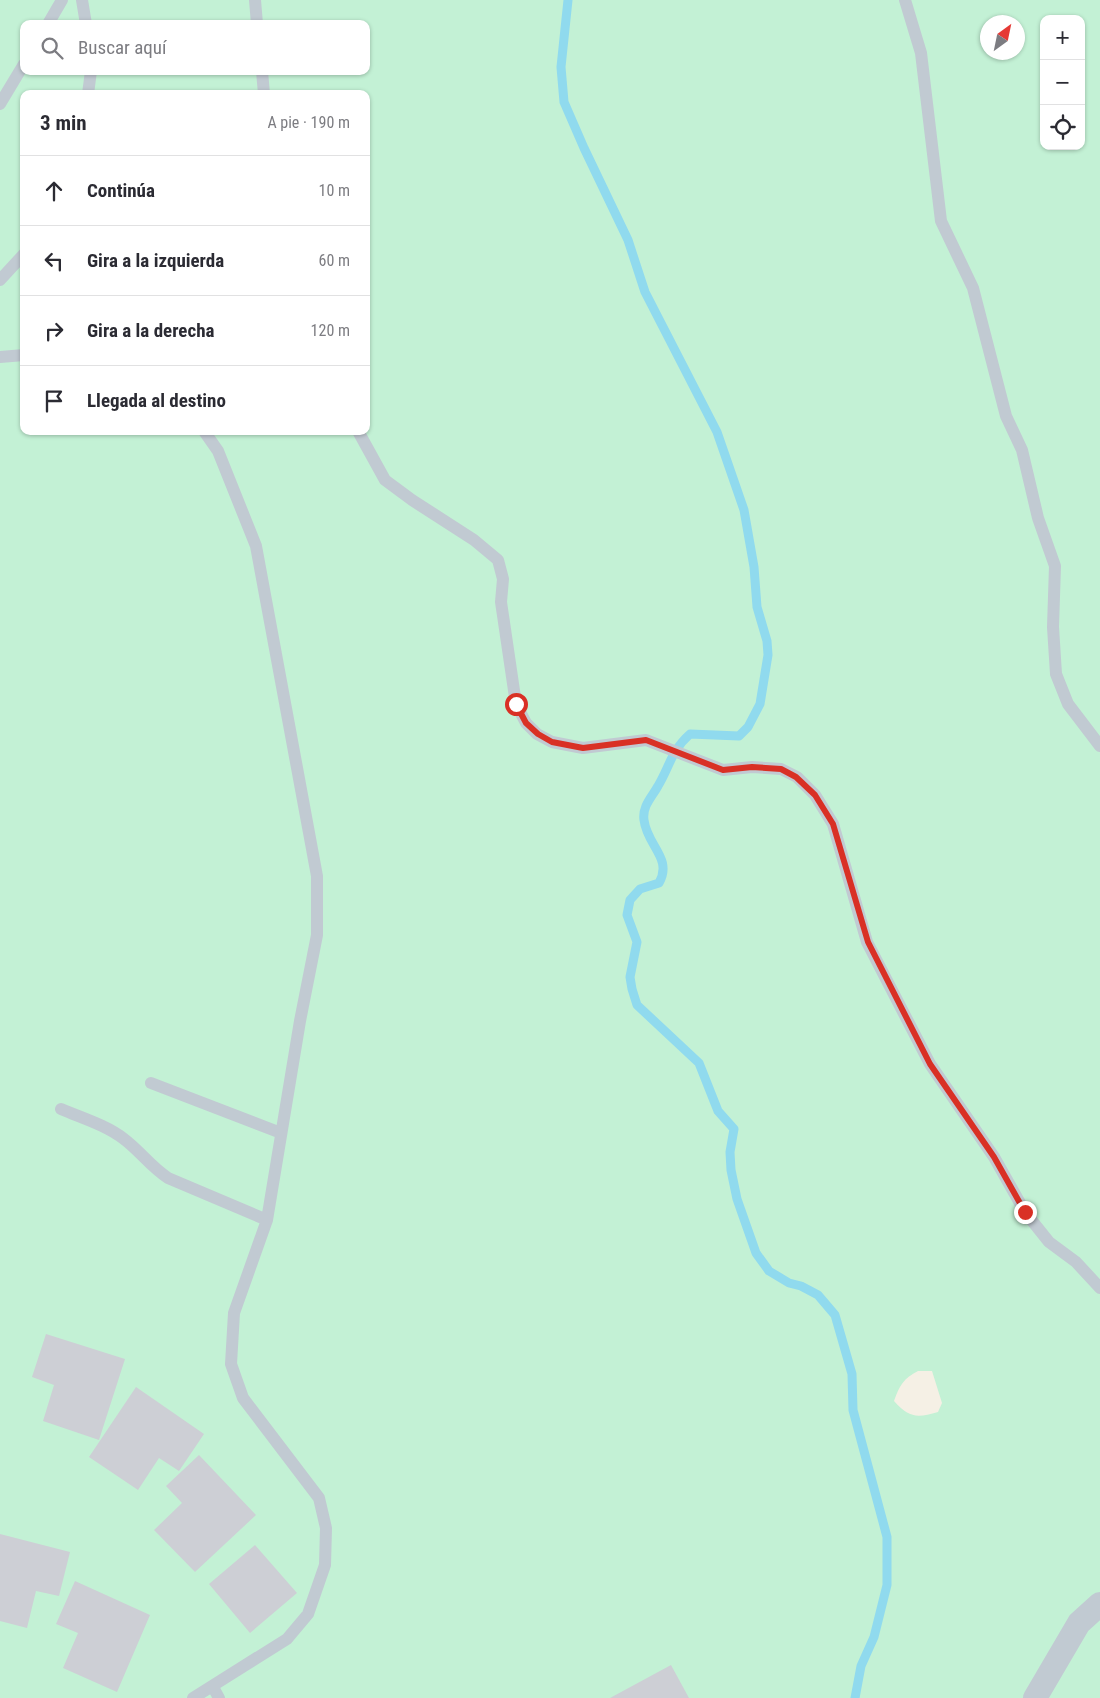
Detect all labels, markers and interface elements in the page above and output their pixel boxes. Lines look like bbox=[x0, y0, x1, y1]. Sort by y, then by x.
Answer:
north arrow bbox=[980, 15, 1025, 60]
map controls bbox=[1040, 15, 1085, 150]
button: + bbox=[1040, 15, 1085, 60]
search box bbox=[20, 20, 370, 75]
icon: search bbox=[38, 34, 66, 62]
text: Buscar aquí bbox=[78, 36, 167, 59]
button: − bbox=[1040, 60, 1085, 105]
button: locate bbox=[1040, 105, 1085, 150]
text: 3 min bbox=[40, 111, 87, 135]
text: A pie · 190 m bbox=[267, 113, 350, 132]
icon: ahead bbox=[40, 177, 68, 205]
text: Continúa bbox=[87, 179, 155, 202]
text: 10 m bbox=[318, 181, 350, 200]
icon: left bbox=[40, 247, 68, 275]
text: Gira a la izquierda bbox=[87, 249, 224, 272]
text: 60 m bbox=[318, 251, 350, 270]
icon: right bbox=[40, 317, 68, 345]
text: Gira a la derecha bbox=[87, 319, 214, 342]
text: 120 m bbox=[311, 321, 350, 340]
icon: arrive bbox=[40, 387, 68, 415]
text: Llegada al destino bbox=[87, 389, 226, 412]
route start bbox=[505, 693, 528, 716]
route end bbox=[1014, 1201, 1037, 1224]

